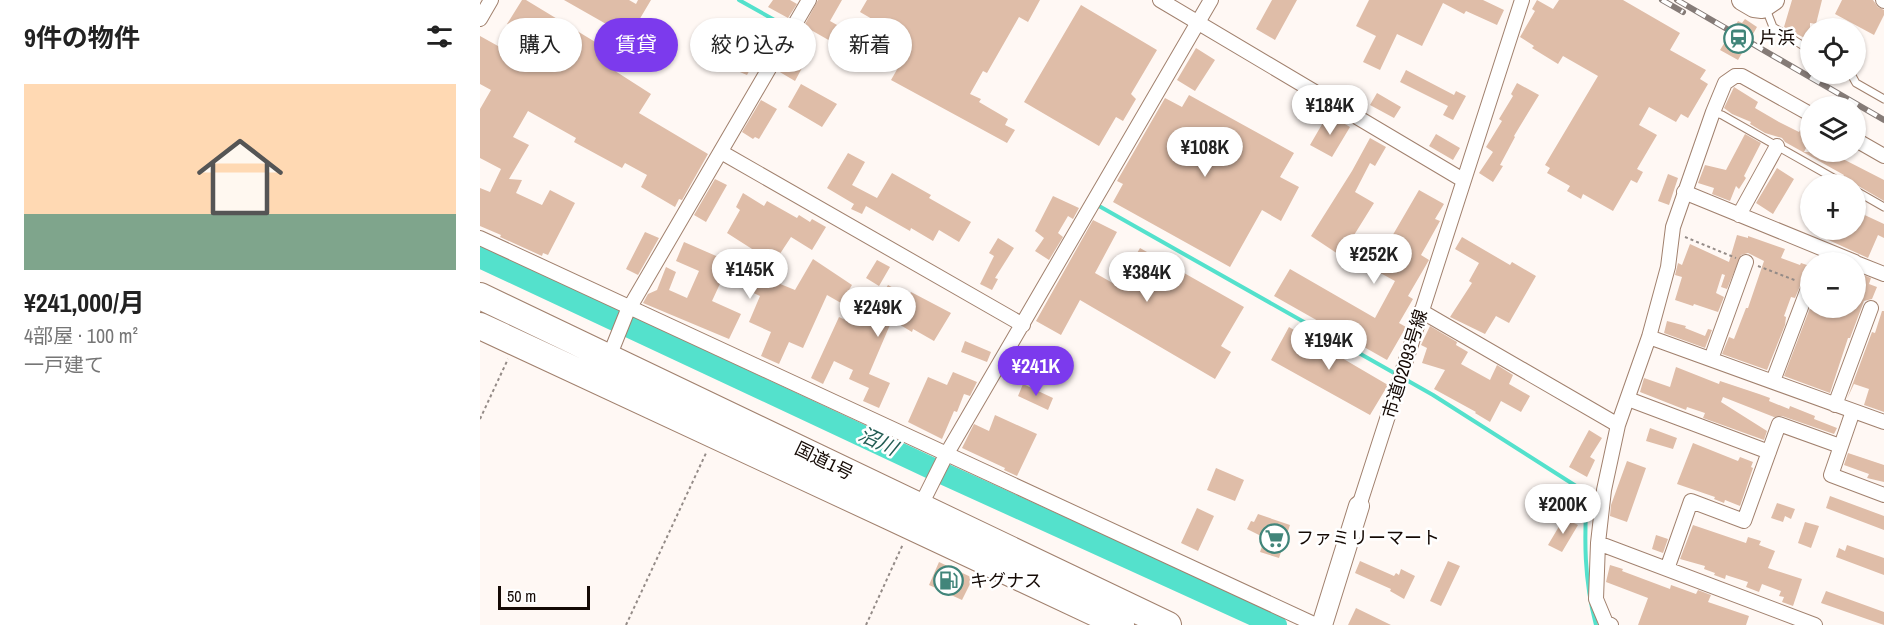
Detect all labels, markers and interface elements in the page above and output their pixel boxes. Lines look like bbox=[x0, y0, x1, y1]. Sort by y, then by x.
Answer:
chip: 購入 bbox=[498, 18, 582, 72]
chip: 賃貸 bbox=[594, 18, 678, 72]
chip: 絞り込み bbox=[690, 18, 816, 72]
chip: 新着 bbox=[828, 18, 912, 72]
map controls bbox=[1800, 18, 1866, 318]
button: locate bbox=[1800, 18, 1866, 84]
text: 9件の物件 bbox=[24, 20, 140, 55]
icon: filters bbox=[423, 20, 456, 53]
station icon: 片浜 bbox=[1722, 22, 1754, 54]
place label: 片浜 bbox=[1759, 25, 1795, 50]
pin: ¥184K bbox=[1288, 85, 1372, 136]
text: ¥184K bbox=[1306, 91, 1354, 118]
button: layers bbox=[1800, 96, 1866, 162]
icon: home bbox=[186, 123, 294, 231]
pin: ¥108K bbox=[1163, 127, 1247, 178]
text: ¥108K bbox=[1181, 133, 1229, 160]
button: + bbox=[1800, 174, 1866, 240]
pin: ¥252K bbox=[1332, 234, 1416, 285]
text: ¥252K bbox=[1350, 240, 1398, 267]
pin: ¥145K bbox=[708, 249, 792, 300]
pin: ¥384K bbox=[1105, 252, 1189, 303]
button: − bbox=[1800, 252, 1866, 318]
text: ¥145K bbox=[726, 255, 774, 282]
text: ¥384K bbox=[1123, 258, 1171, 285]
text: ¥241,000/月 bbox=[24, 285, 145, 320]
pin: ¥249K bbox=[836, 287, 920, 338]
text: ¥249K bbox=[854, 293, 902, 320]
street label: 市道02093号線 bbox=[1376, 306, 1433, 422]
pin: ¥194K bbox=[1287, 320, 1371, 371]
text: 4部屋 · 100 m² bbox=[24, 322, 138, 349]
text: ¥194K bbox=[1305, 326, 1353, 353]
pin: ¥241K bbox=[994, 346, 1078, 397]
text: 一戸建て bbox=[24, 351, 104, 378]
text: ¥241K bbox=[1012, 352, 1060, 379]
water label: 沼川 bbox=[854, 420, 904, 462]
street label: 国道1号 bbox=[791, 436, 858, 485]
pin: ¥200K bbox=[1521, 484, 1605, 535]
text: ¥200K bbox=[1539, 490, 1587, 517]
supermarket icon: ファミリーマート bbox=[1259, 522, 1291, 554]
place label: ファミリーマート bbox=[1296, 525, 1440, 550]
fuel station icon: キグナス bbox=[933, 565, 965, 597]
place label: キグナス bbox=[970, 568, 1042, 593]
scale bar bbox=[498, 583, 590, 610]
text: 50 m bbox=[507, 585, 536, 607]

